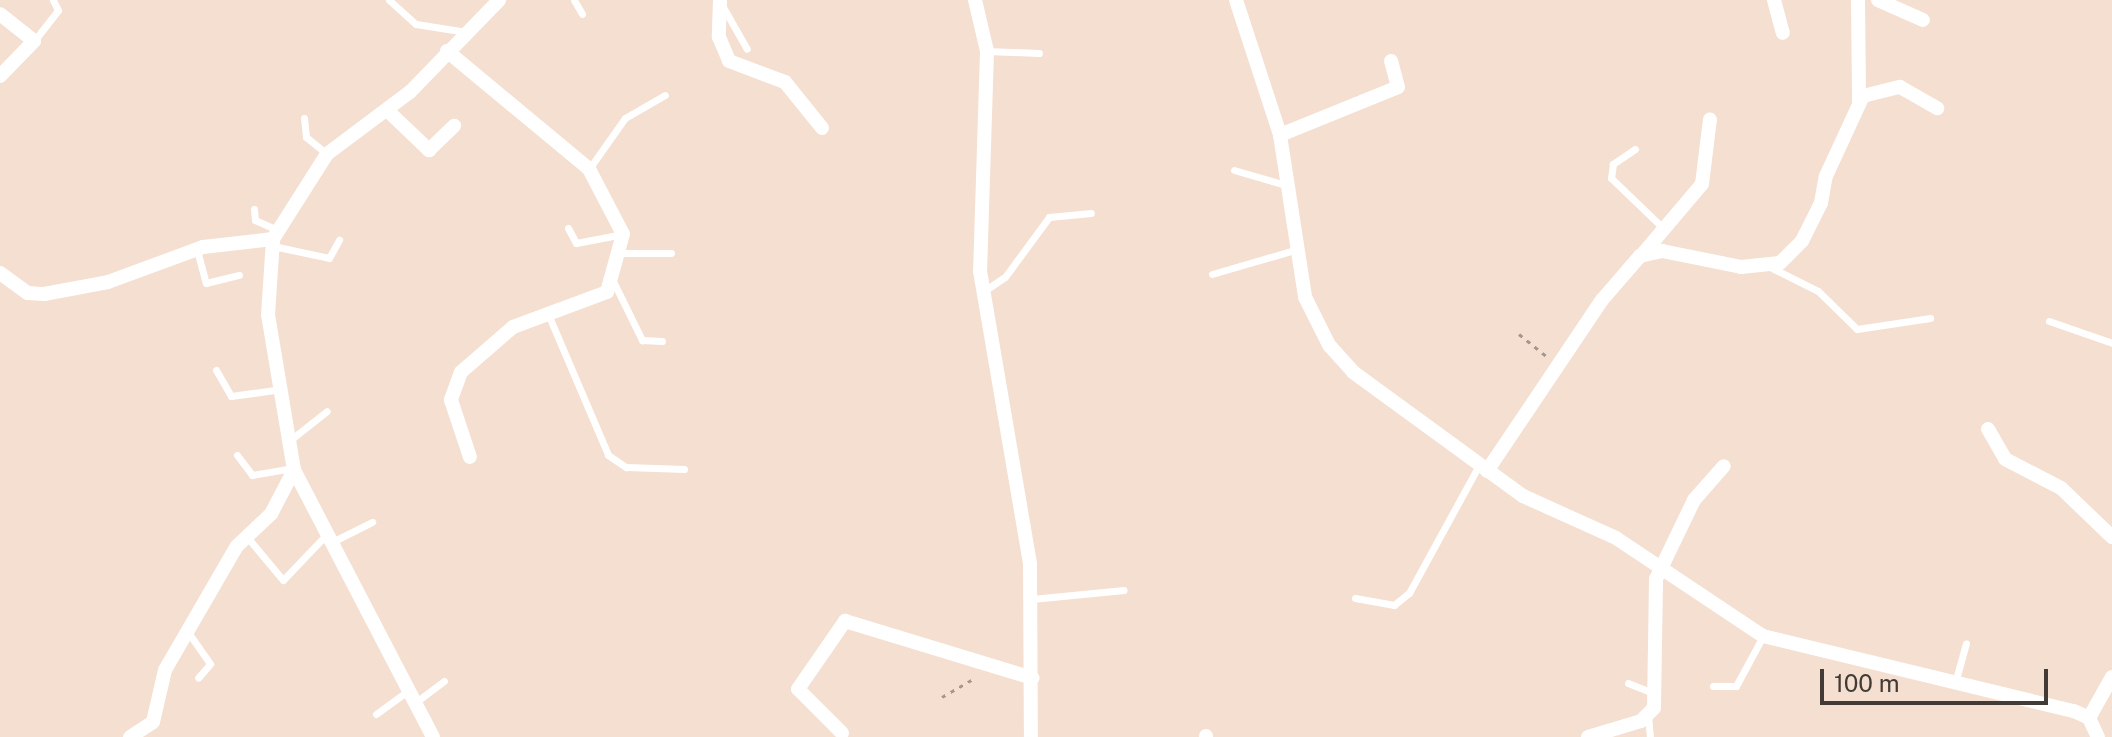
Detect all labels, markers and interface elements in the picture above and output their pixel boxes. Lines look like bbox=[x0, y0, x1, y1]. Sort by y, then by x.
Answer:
scale bar bbox=[1824, 653, 2052, 703]
text: 100 m bbox=[1834, 669, 1900, 697]

